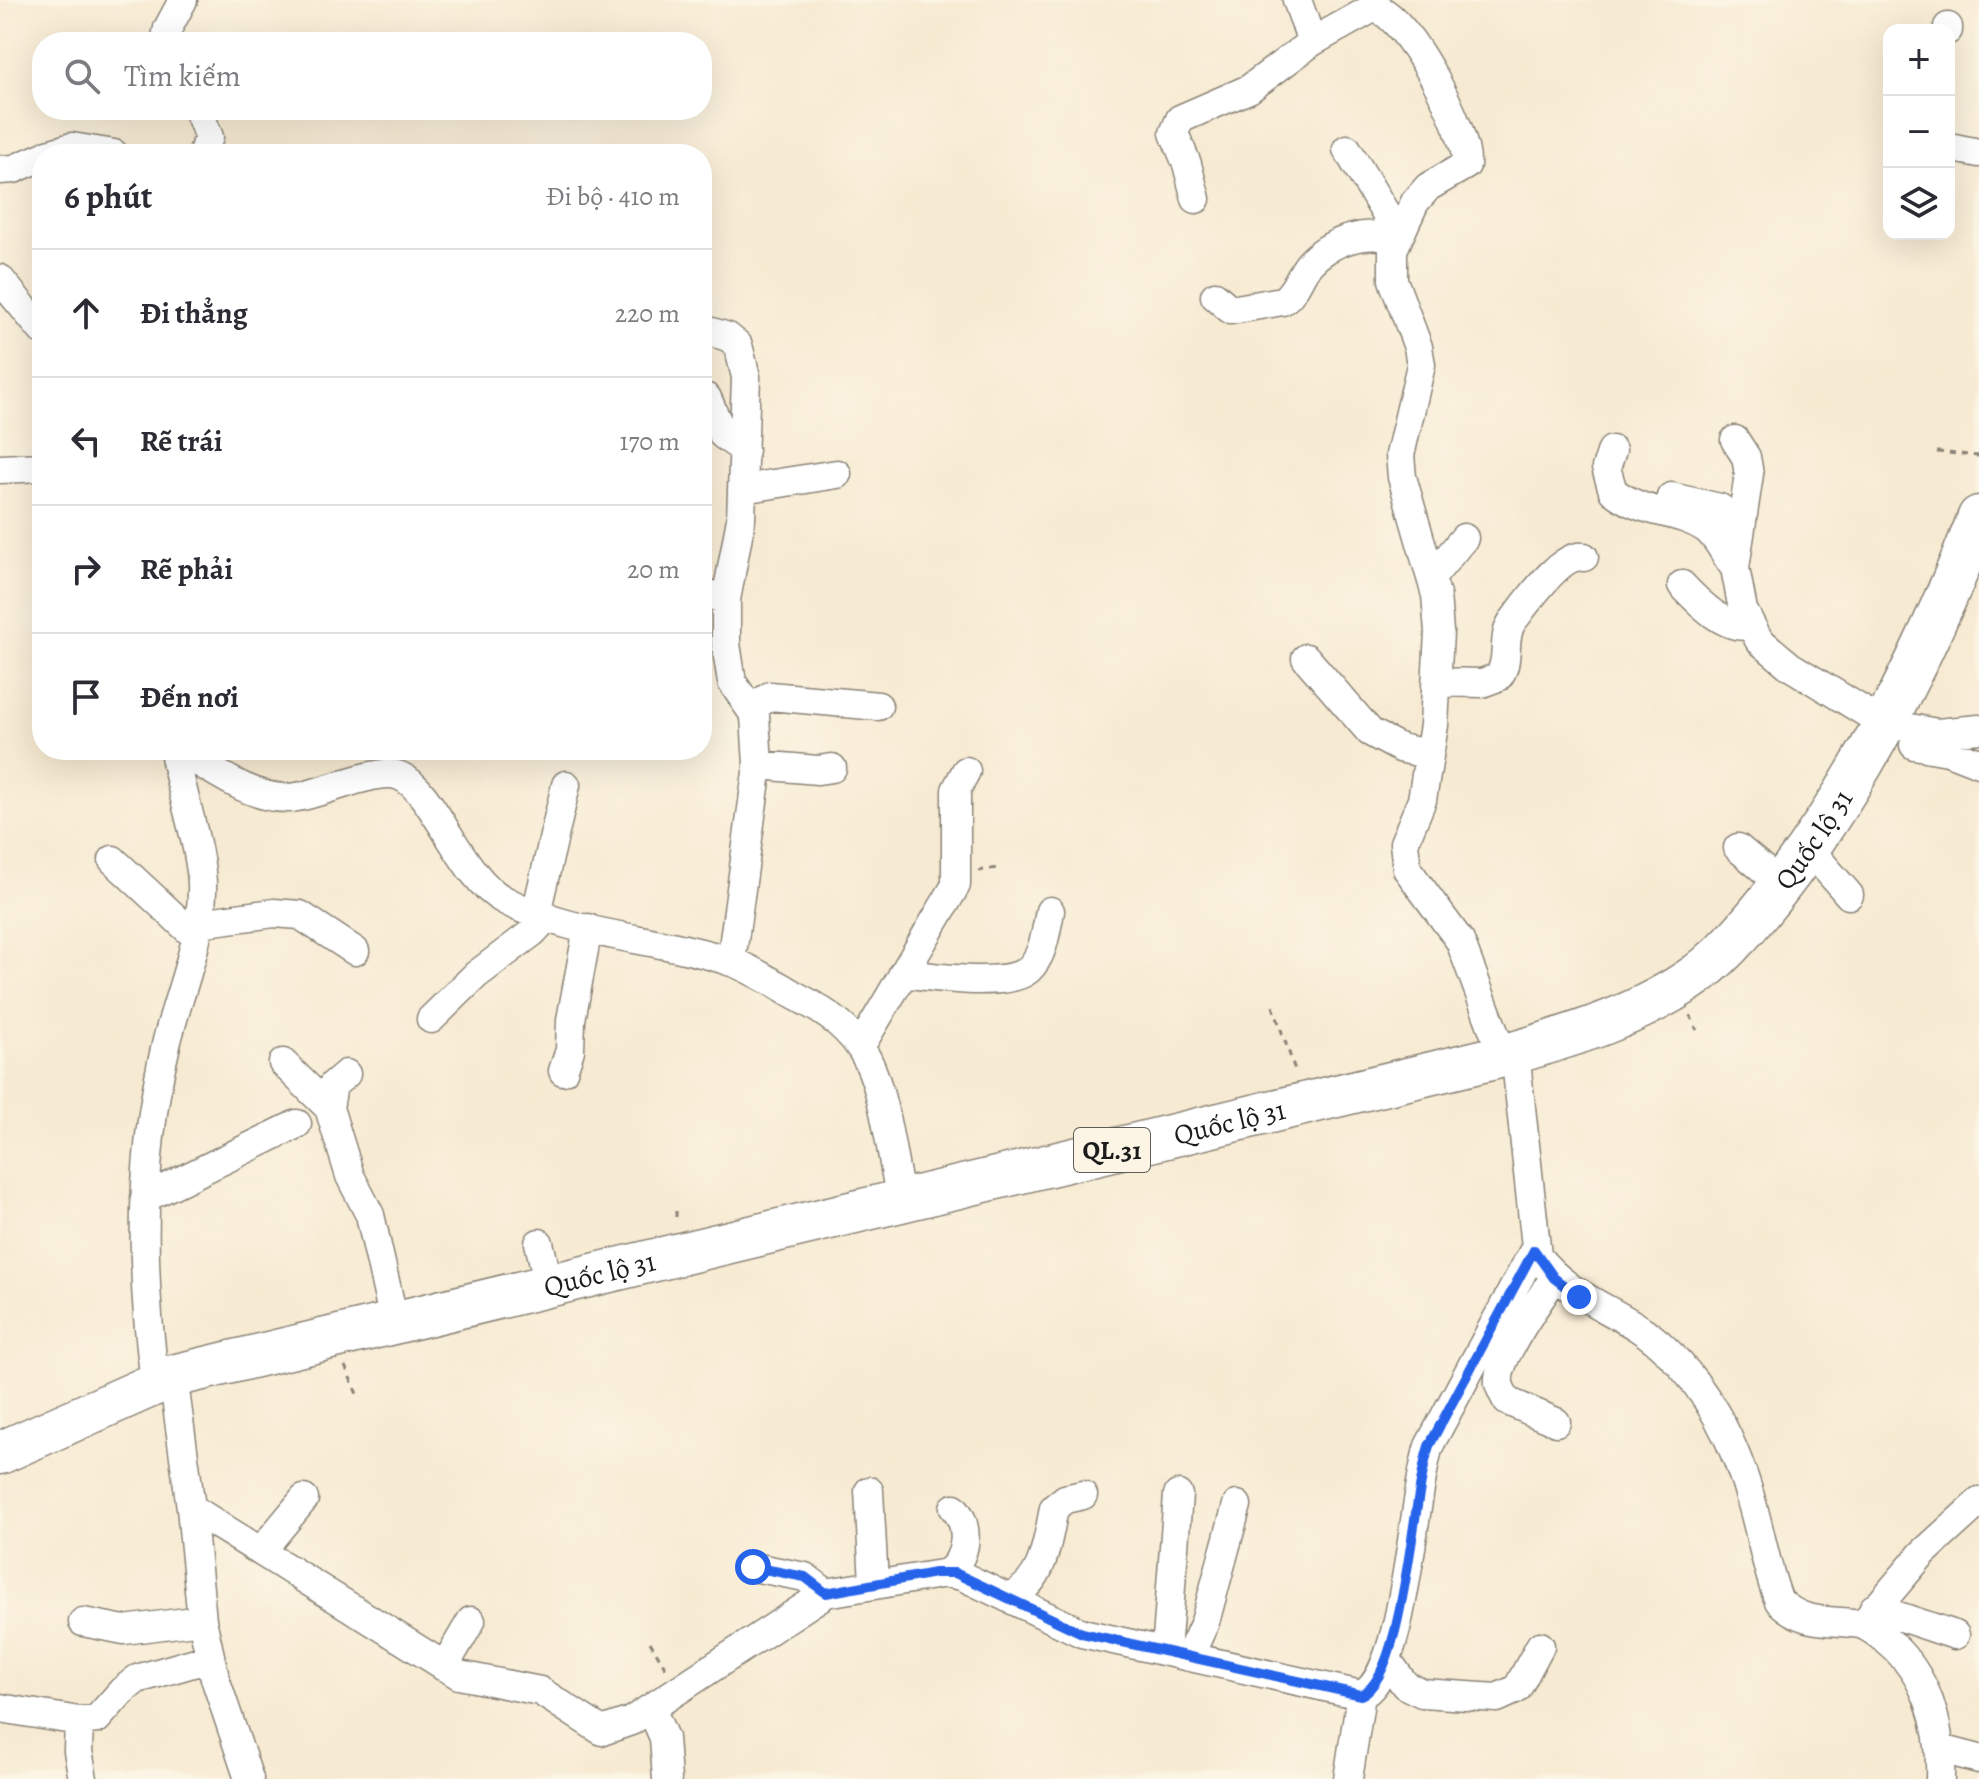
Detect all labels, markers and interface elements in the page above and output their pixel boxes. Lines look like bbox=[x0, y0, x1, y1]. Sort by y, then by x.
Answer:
map controls bbox=[1883, 24, 1955, 240]
button: + bbox=[1883, 24, 1955, 96]
search box bbox=[32, 32, 712, 120]
icon: search bbox=[60, 54, 104, 98]
text: Tìm kiếm bbox=[124, 56, 241, 96]
button: − bbox=[1883, 96, 1955, 168]
button: layers bbox=[1883, 168, 1955, 240]
text: 6 phút bbox=[64, 173, 152, 220]
text: Đi bộ · 410 m bbox=[546, 179, 680, 214]
icon: ahead bbox=[64, 291, 108, 335]
text: Đi thẳng bbox=[140, 293, 248, 333]
text: 220 m bbox=[615, 296, 680, 331]
icon: left bbox=[64, 419, 108, 463]
text: Rẽ trái bbox=[140, 421, 223, 461]
text: 170 m bbox=[620, 424, 680, 459]
icon: right bbox=[64, 547, 108, 591]
text: Rẽ phải bbox=[140, 549, 233, 589]
text: 20 m bbox=[627, 552, 680, 587]
icon: arrive bbox=[64, 675, 108, 719]
text: Đến nơi bbox=[140, 677, 239, 717]
street label: Quốc lộ 31 bbox=[1766, 783, 1862, 898]
street label: Quốc lộ 31 bbox=[1170, 1091, 1289, 1155]
road number: QL.31 bbox=[1074, 1128, 1150, 1172]
street label: Quốc lộ 31 bbox=[540, 1243, 659, 1306]
route end bbox=[1561, 1279, 1597, 1315]
route start bbox=[735, 1549, 771, 1585]

